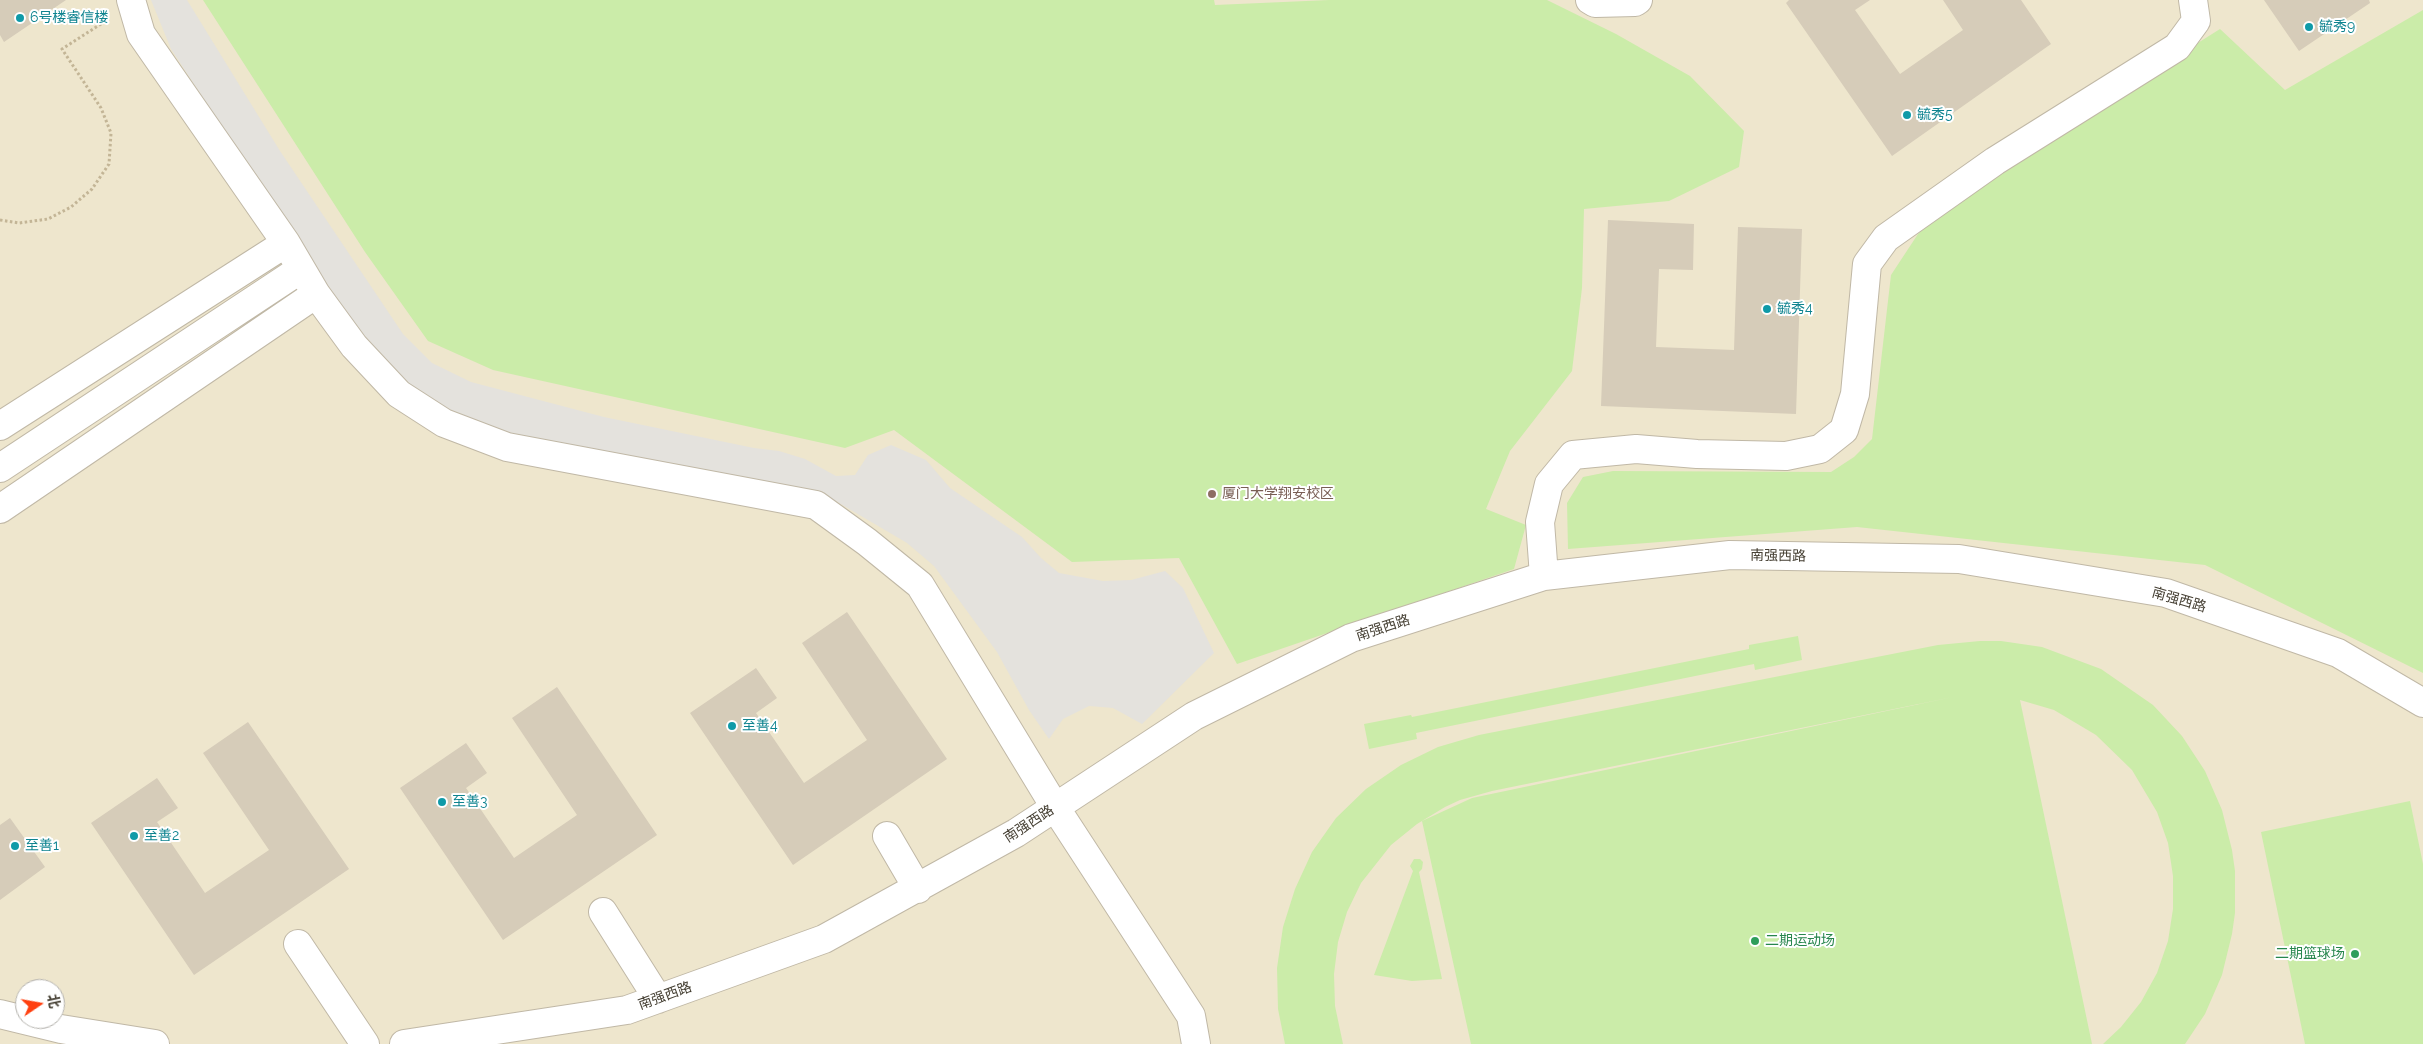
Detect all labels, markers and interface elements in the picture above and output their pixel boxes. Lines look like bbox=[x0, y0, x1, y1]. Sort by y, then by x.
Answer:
place label: 6号楼睿信楼 bbox=[30, 10, 108, 26]
marker: 6号楼睿信楼 bbox=[14, 12, 26, 24]
place label: 毓秀9 bbox=[2319, 19, 2355, 35]
marker: 毓秀9 bbox=[2303, 21, 2315, 33]
place label: 毓秀5 bbox=[1917, 107, 1953, 123]
marker: 毓秀5 bbox=[1901, 109, 1913, 121]
place label: 毓秀4 bbox=[1777, 301, 1813, 317]
marker: 毓秀4 bbox=[1761, 303, 1773, 315]
place label: 厦门大学翔安校区 bbox=[1222, 486, 1334, 502]
marker: 厦门大学翔安校区 bbox=[1206, 488, 1218, 500]
street label: 南强西路 bbox=[1750, 547, 1806, 565]
street label: 南强西路 bbox=[2150, 584, 2208, 616]
street label: 南强西路 bbox=[1354, 611, 1412, 645]
place label: 至善4 bbox=[742, 718, 778, 734]
marker: 至善4 bbox=[726, 720, 738, 732]
place label: 至善3 bbox=[452, 794, 487, 810]
marker: 至善3 bbox=[436, 796, 448, 808]
street label: 南强西路 bbox=[1001, 802, 1057, 846]
place label: 至善2 bbox=[144, 828, 179, 844]
marker: 至善2 bbox=[128, 830, 140, 842]
place label: 至善1 bbox=[25, 838, 59, 854]
marker: 至善1 bbox=[9, 840, 21, 852]
place label: 二期运动场 bbox=[1765, 933, 1835, 949]
marker: 二期运动场 bbox=[1749, 935, 1761, 947]
place label: 二期篮球场 bbox=[2275, 946, 2345, 962]
marker: 二期篮球场 bbox=[2349, 948, 2361, 960]
north arrow bbox=[15, 979, 65, 1029]
street label: 南强西路 bbox=[636, 979, 694, 1013]
text: 北 bbox=[44, 993, 63, 1010]

